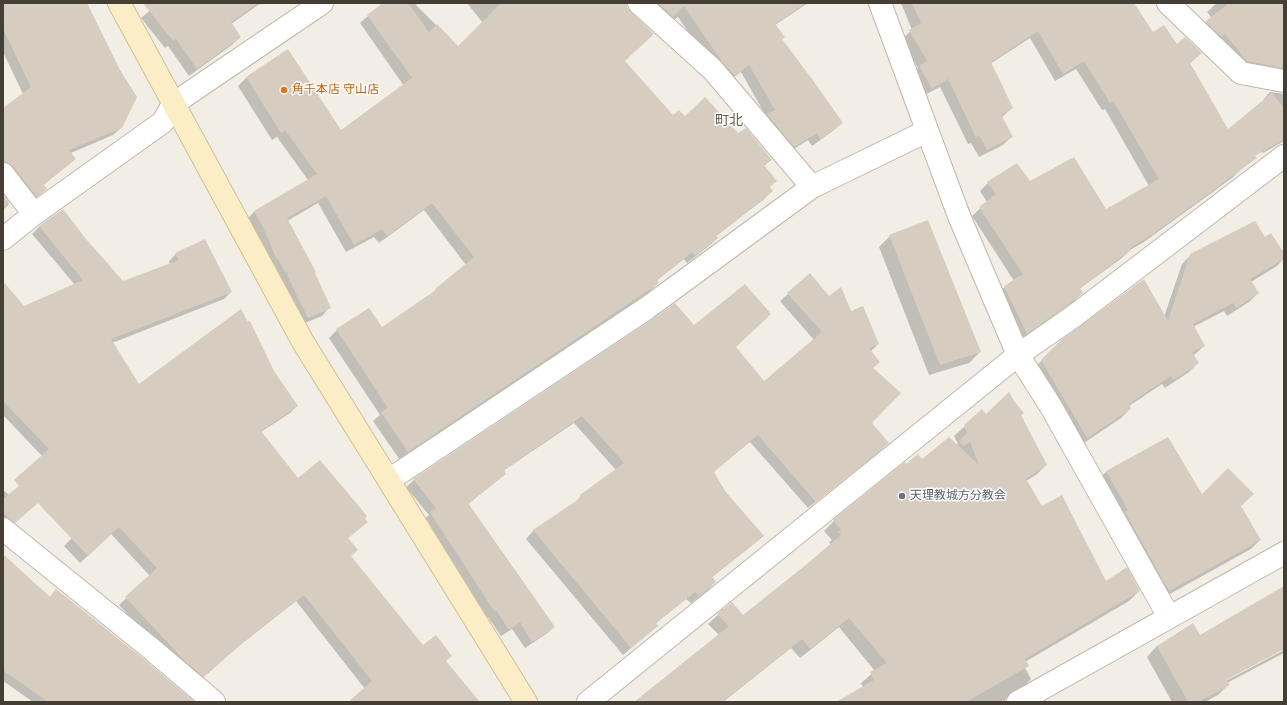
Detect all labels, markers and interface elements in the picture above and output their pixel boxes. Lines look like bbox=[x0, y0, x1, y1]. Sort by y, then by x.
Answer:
place label: 角千本店 守山店 bbox=[292, 83, 379, 97]
marker: 角千本店 守山店 bbox=[279, 85, 289, 95]
district label: 町北 bbox=[715, 113, 743, 129]
place label: 天理教城方分教会 bbox=[910, 489, 1006, 503]
marker: 天理教城方分教会 bbox=[897, 491, 907, 501]

